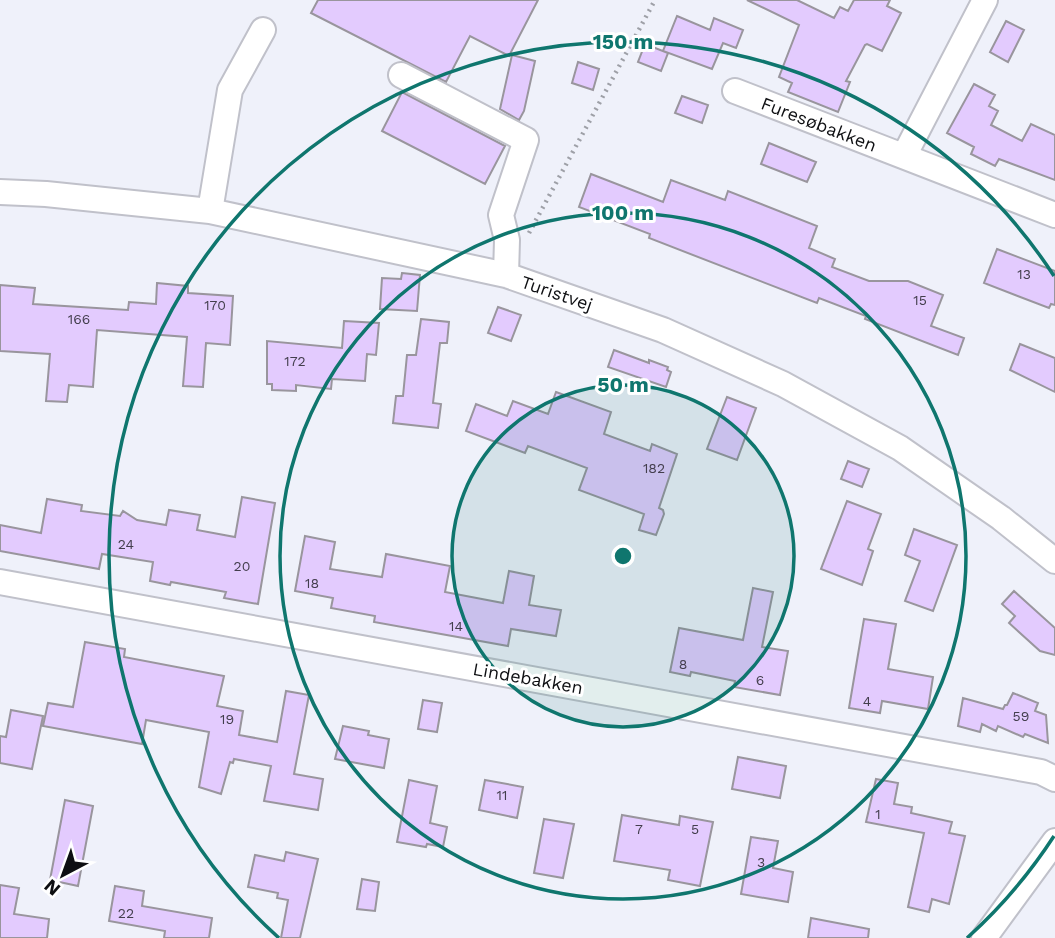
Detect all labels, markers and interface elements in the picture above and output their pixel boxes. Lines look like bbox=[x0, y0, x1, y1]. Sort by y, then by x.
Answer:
text: 150 m bbox=[593, 29, 653, 54]
street label: Furesøbakken bbox=[758, 92, 880, 156]
text: 100 m bbox=[592, 200, 654, 225]
house number: 13 bbox=[1017, 266, 1031, 282]
street label: Turistvej bbox=[518, 271, 596, 315]
house number: 15 bbox=[913, 292, 927, 308]
house number: 170 bbox=[204, 297, 226, 313]
house number: 166 bbox=[68, 311, 90, 327]
house number: 172 bbox=[284, 353, 306, 369]
text: 50 m bbox=[597, 372, 649, 397]
house number: 182 bbox=[643, 460, 665, 476]
house number: 24 bbox=[118, 536, 134, 552]
centre of rings bbox=[611, 544, 635, 568]
house number: 20 bbox=[234, 558, 250, 574]
house number: 18 bbox=[305, 575, 319, 591]
house number: 14 bbox=[449, 618, 463, 634]
house number: 8 bbox=[679, 656, 687, 672]
street label: Lindebakken bbox=[471, 658, 585, 698]
house number: 6 bbox=[756, 672, 764, 688]
house number: 4 bbox=[863, 693, 871, 709]
house number: 59 bbox=[1013, 708, 1029, 724]
house number: 19 bbox=[220, 711, 234, 727]
house number: 11 bbox=[497, 787, 507, 803]
house number: 1 bbox=[875, 806, 881, 822]
house number: 7 bbox=[635, 821, 643, 837]
house number: 5 bbox=[691, 821, 699, 837]
north arrow bbox=[28, 840, 98, 910]
house number: 3 bbox=[757, 854, 765, 870]
text: N bbox=[39, 874, 65, 901]
house number: 22 bbox=[118, 905, 134, 921]

